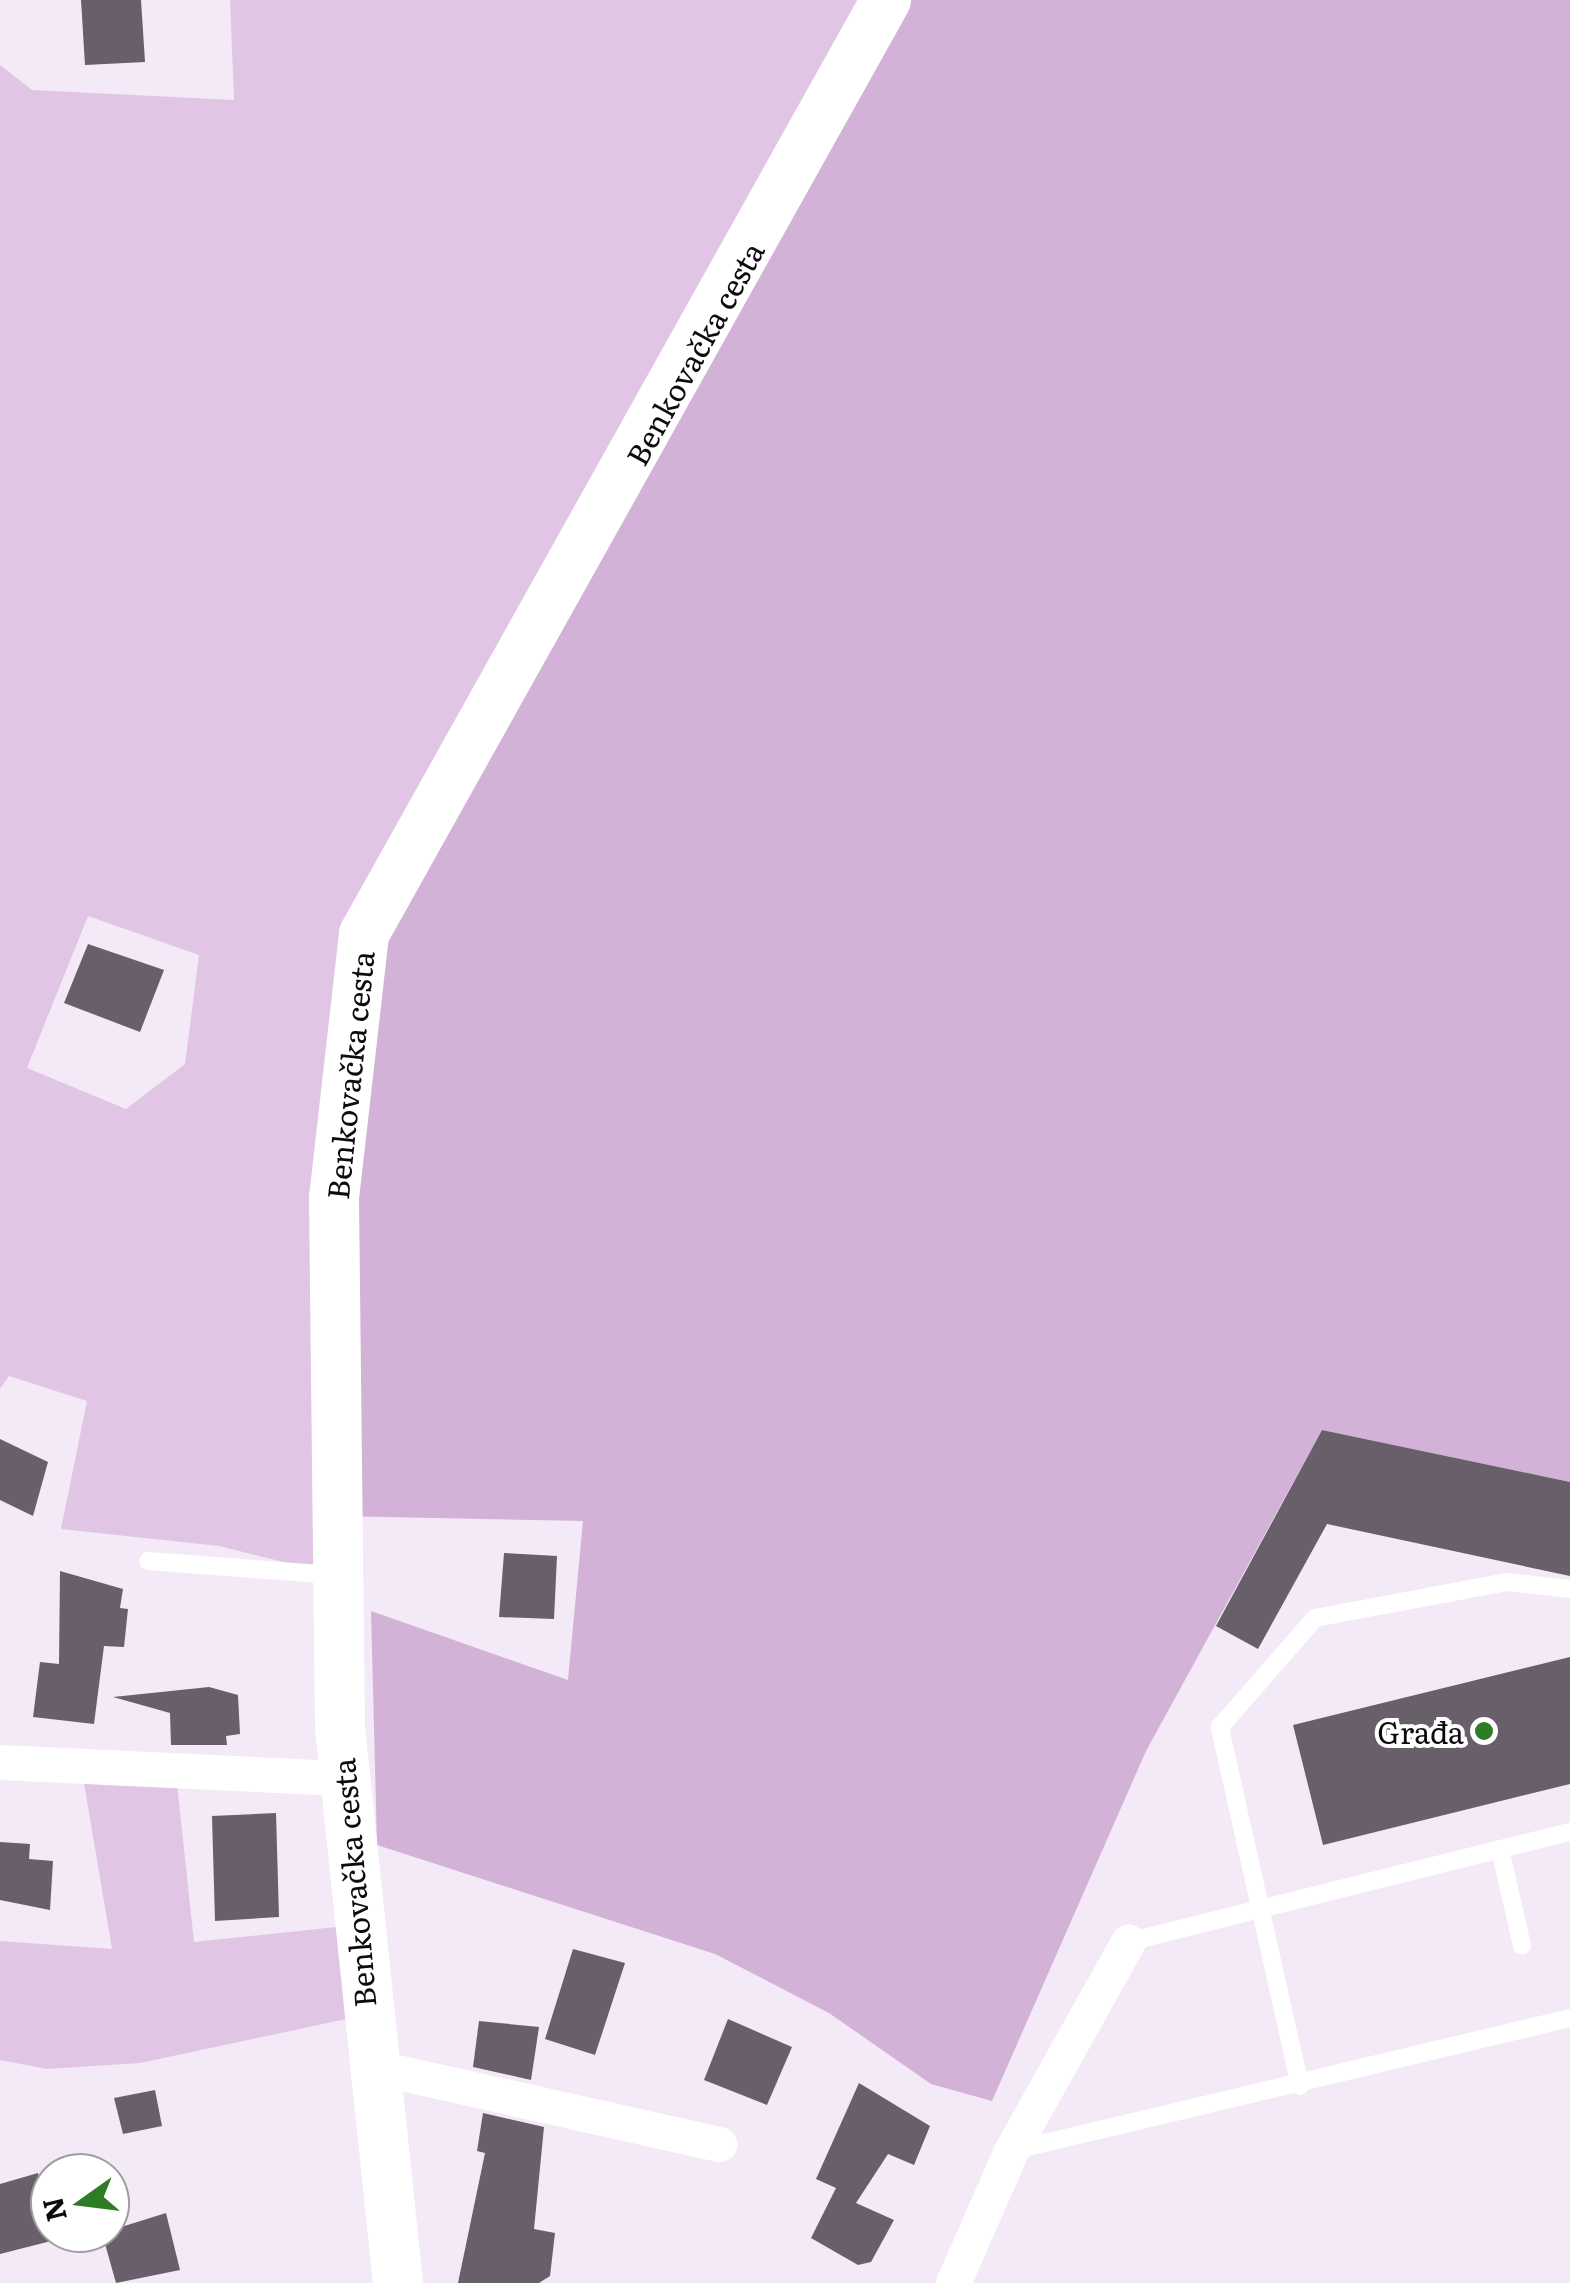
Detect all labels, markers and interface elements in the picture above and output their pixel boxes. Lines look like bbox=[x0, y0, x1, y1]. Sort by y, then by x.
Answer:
street label: Benkovačka cesta bbox=[618, 235, 770, 471]
street label: Benkovačka cesta bbox=[318, 949, 380, 1201]
place label: Građa bbox=[1377, 1713, 1464, 1749]
marker: Građa bbox=[1473, 1720, 1495, 1742]
street label: Benkovačka cesta bbox=[324, 1757, 382, 2009]
north arrow bbox=[30, 2153, 130, 2253]
text: N bbox=[30, 2193, 76, 2226]

